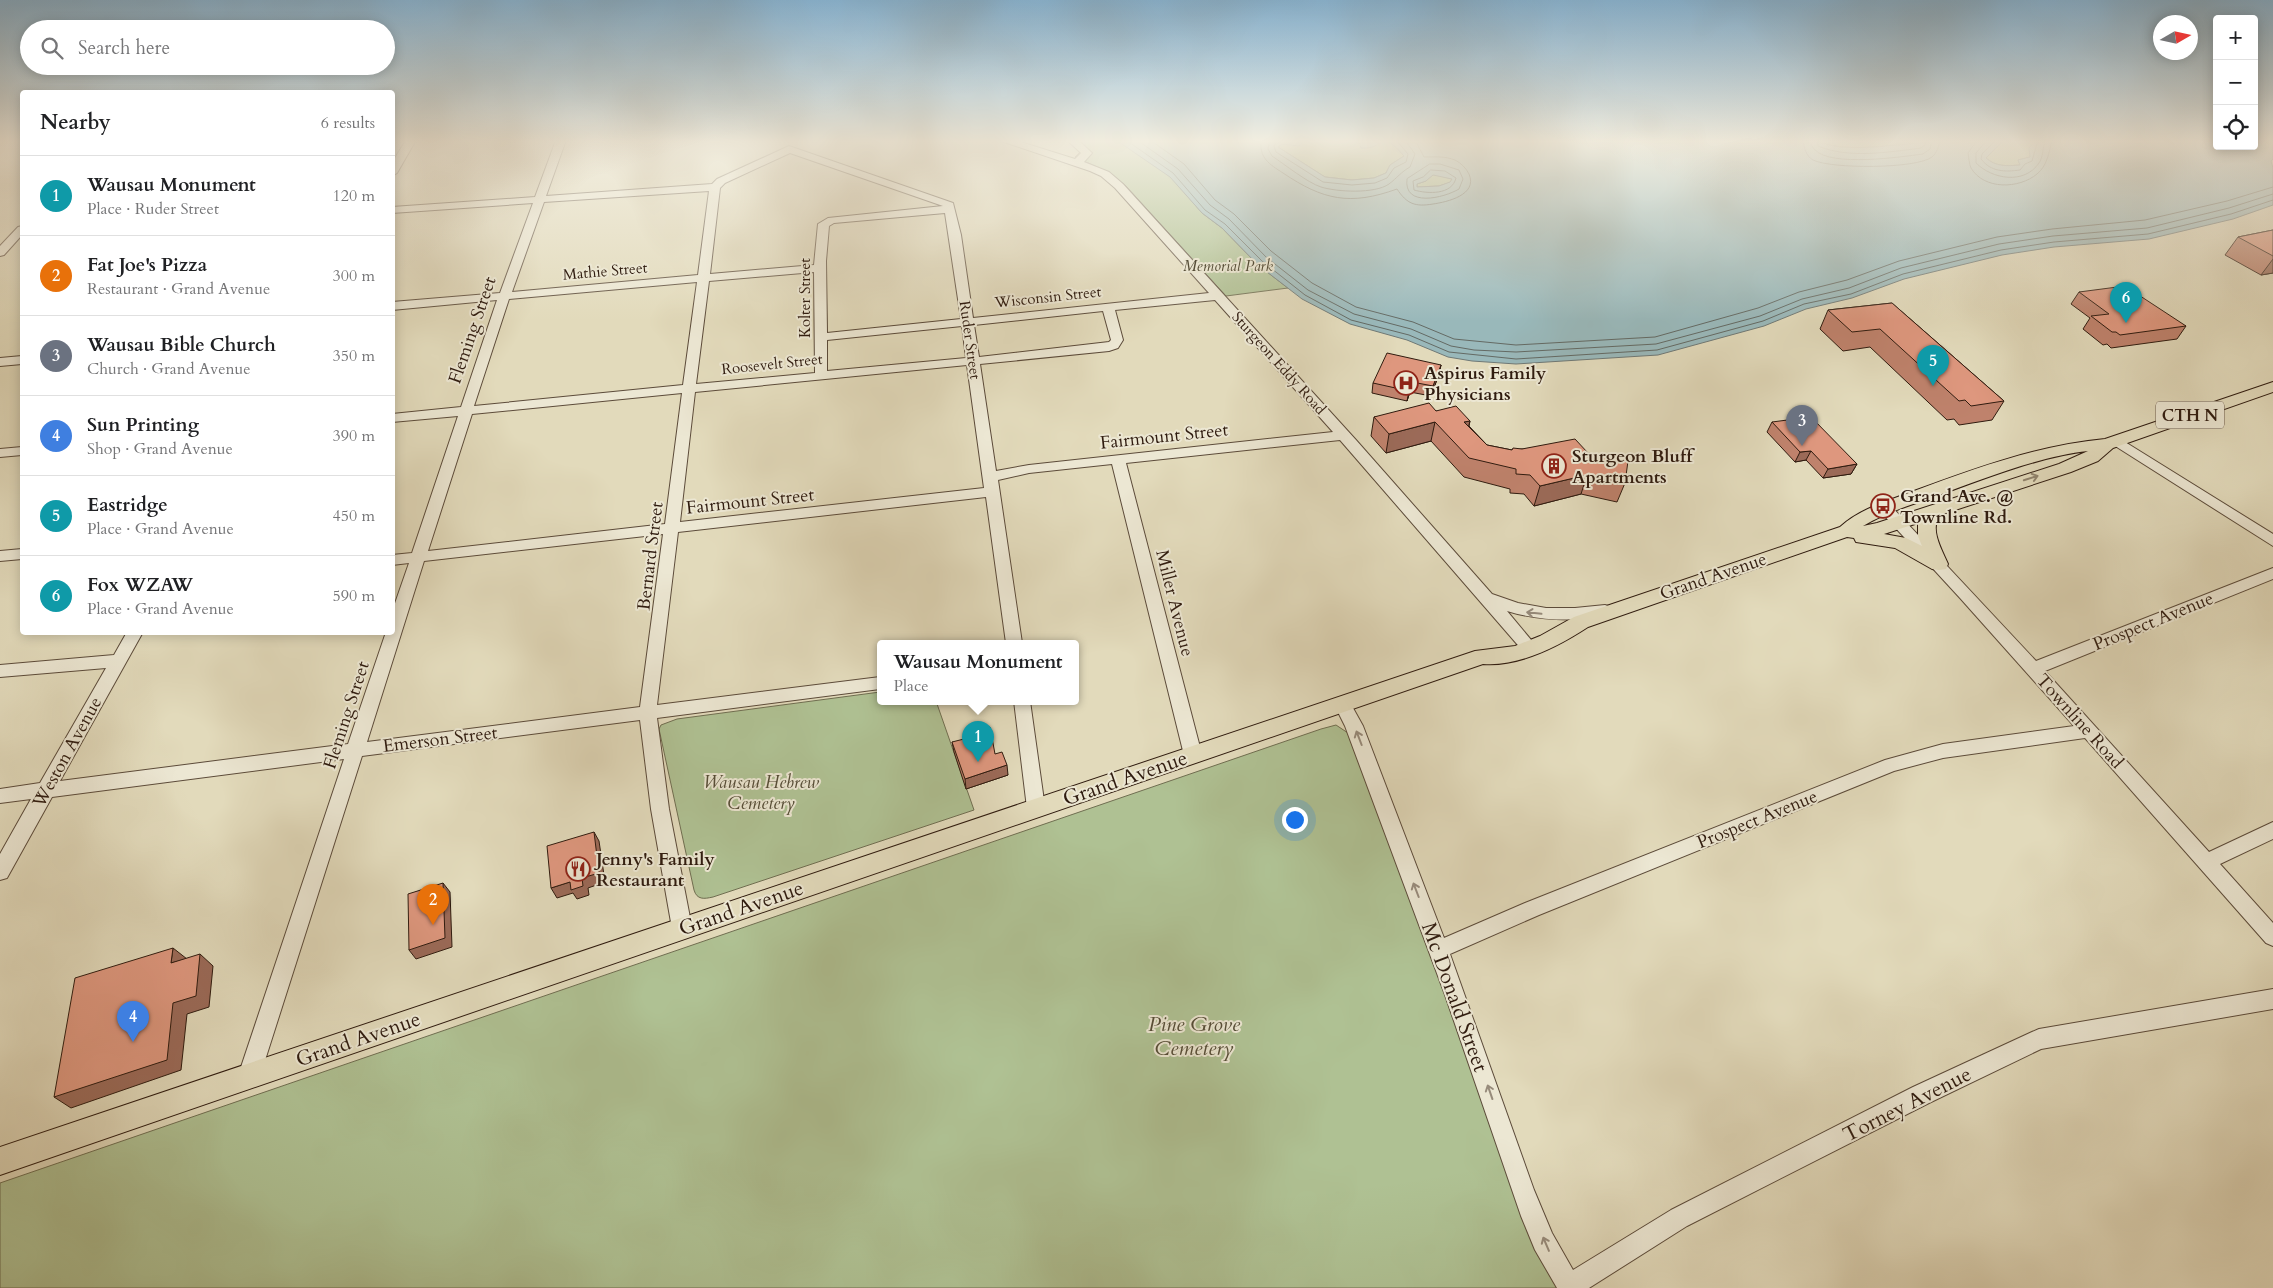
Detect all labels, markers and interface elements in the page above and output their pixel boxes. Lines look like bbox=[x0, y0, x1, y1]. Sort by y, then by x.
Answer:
north arrow bbox=[2153, 15, 2198, 60]
map controls bbox=[2213, 15, 2258, 150]
button: + bbox=[2213, 15, 2258, 60]
search box bbox=[20, 20, 395, 75]
icon: search bbox=[38, 34, 66, 62]
text: Search here bbox=[78, 35, 170, 61]
button: − bbox=[2213, 60, 2258, 105]
button: locate bbox=[2213, 105, 2258, 150]
text: Nearby bbox=[40, 108, 111, 137]
text: 6 results bbox=[321, 112, 375, 134]
text: Wausau Monument bbox=[87, 172, 256, 198]
text: 1 bbox=[52, 185, 60, 207]
text: 120 m bbox=[333, 185, 375, 207]
text: Place · Ruder Street bbox=[87, 198, 219, 220]
text: Fat Joe's Pizza bbox=[87, 252, 207, 278]
park label: Memorial Park bbox=[1183, 256, 1274, 276]
street label: Mathie Street bbox=[562, 257, 648, 285]
street label: Kolter Street bbox=[795, 258, 815, 338]
text: 2 bbox=[52, 265, 60, 287]
text: 300 m bbox=[333, 265, 375, 287]
street label: Fleming Street bbox=[442, 273, 503, 387]
text: Restaurant · Grand Avenue bbox=[87, 278, 270, 300]
street label: Wisconsin Street bbox=[993, 281, 1103, 313]
pin: 6 bbox=[2110, 282, 2142, 323]
street label: Ruder Street bbox=[955, 299, 985, 381]
street label: Sturgeon Eddy Road bbox=[1227, 307, 1331, 419]
text: Wausau Bible Church bbox=[87, 332, 276, 358]
text: 3 bbox=[52, 345, 60, 367]
text: 350 m bbox=[333, 345, 375, 367]
pin: 5 bbox=[1917, 345, 1949, 386]
street label: Roosevelt Street bbox=[720, 349, 824, 379]
text: Church · Grand Avenue bbox=[87, 358, 251, 380]
place label: Aspirus Family Physicians bbox=[1424, 361, 1547, 407]
hospital icon: Aspirus Family Physicians bbox=[1393, 370, 1419, 396]
road number: CTH N bbox=[2156, 402, 2224, 428]
pin: 3 bbox=[1786, 405, 1818, 446]
text: Sun Printing bbox=[87, 412, 199, 438]
street label: Fairmount Street bbox=[1099, 417, 1230, 456]
text: 4 bbox=[52, 425, 60, 447]
text: 390 m bbox=[333, 425, 375, 447]
text: Shop · Grand Avenue bbox=[87, 438, 233, 460]
place label: Sturgeon Bluff Apartments bbox=[1572, 444, 1695, 490]
building icon: Sturgeon Bluff Apartments bbox=[1541, 453, 1567, 479]
one-way arrow bbox=[2023, 473, 2039, 483]
street label: Fairmount Street bbox=[685, 482, 816, 521]
place label: Grand Ave. @ Townline Rd. bbox=[1900, 484, 2014, 530]
text: Eastridge bbox=[87, 492, 168, 518]
bus stop icon: Grand Ave. @ Townline Rd. bbox=[1870, 493, 1896, 519]
street label: Bernard Street bbox=[631, 500, 670, 612]
text: 5 bbox=[52, 505, 60, 527]
text: 450 m bbox=[333, 505, 375, 527]
text: Place · Grand Avenue bbox=[87, 518, 234, 540]
street label: Grand Avenue bbox=[1656, 546, 1770, 606]
street label: Miller Avenue bbox=[1149, 547, 1200, 659]
text: Fox WZAW bbox=[87, 572, 193, 598]
text: 6 bbox=[52, 585, 60, 607]
text: 590 m bbox=[333, 585, 375, 607]
street label: Prospect Avenue bbox=[2089, 586, 2217, 657]
text: Place · Grand Avenue bbox=[87, 598, 234, 620]
one-way arrow bbox=[1527, 608, 1543, 618]
popup bbox=[877, 640, 1079, 705]
text: Wausau Monument bbox=[894, 649, 1062, 675]
street label: Fleming Street bbox=[317, 658, 376, 772]
street label: Townline Road bbox=[2030, 668, 2129, 775]
text: Place bbox=[894, 675, 929, 697]
street label: Weston Avenue bbox=[26, 692, 108, 813]
street label: Emerson Street bbox=[381, 720, 499, 759]
pin: 1 bbox=[962, 721, 994, 762]
one-way arrow bbox=[1353, 731, 1363, 746]
street label: Grand Avenue bbox=[1059, 744, 1191, 813]
park label: Wausau Hebrew Cemetery bbox=[703, 770, 819, 816]
street label: Prospect Avenue bbox=[1693, 784, 1821, 855]
your location bbox=[1282, 807, 1308, 833]
place label: Jenny's Family Restaurant bbox=[593, 847, 715, 893]
restaurant icon: Jenny's Family Restaurant bbox=[565, 856, 591, 882]
street label: Grand Avenue bbox=[675, 874, 807, 943]
one-way arrow bbox=[1411, 883, 1420, 898]
pin: 2 bbox=[417, 884, 449, 925]
street label: Mc Donald Street bbox=[1414, 918, 1495, 1076]
pin: 4 bbox=[117, 1001, 149, 1042]
street label: Grand Avenue bbox=[292, 1005, 424, 1074]
park label: Pine Grove Cemetery bbox=[1148, 1010, 1241, 1063]
street label: Torney Avenue bbox=[1838, 1060, 1977, 1149]
one-way arrow bbox=[1484, 1084, 1494, 1100]
one-way arrow bbox=[1540, 1237, 1550, 1252]

